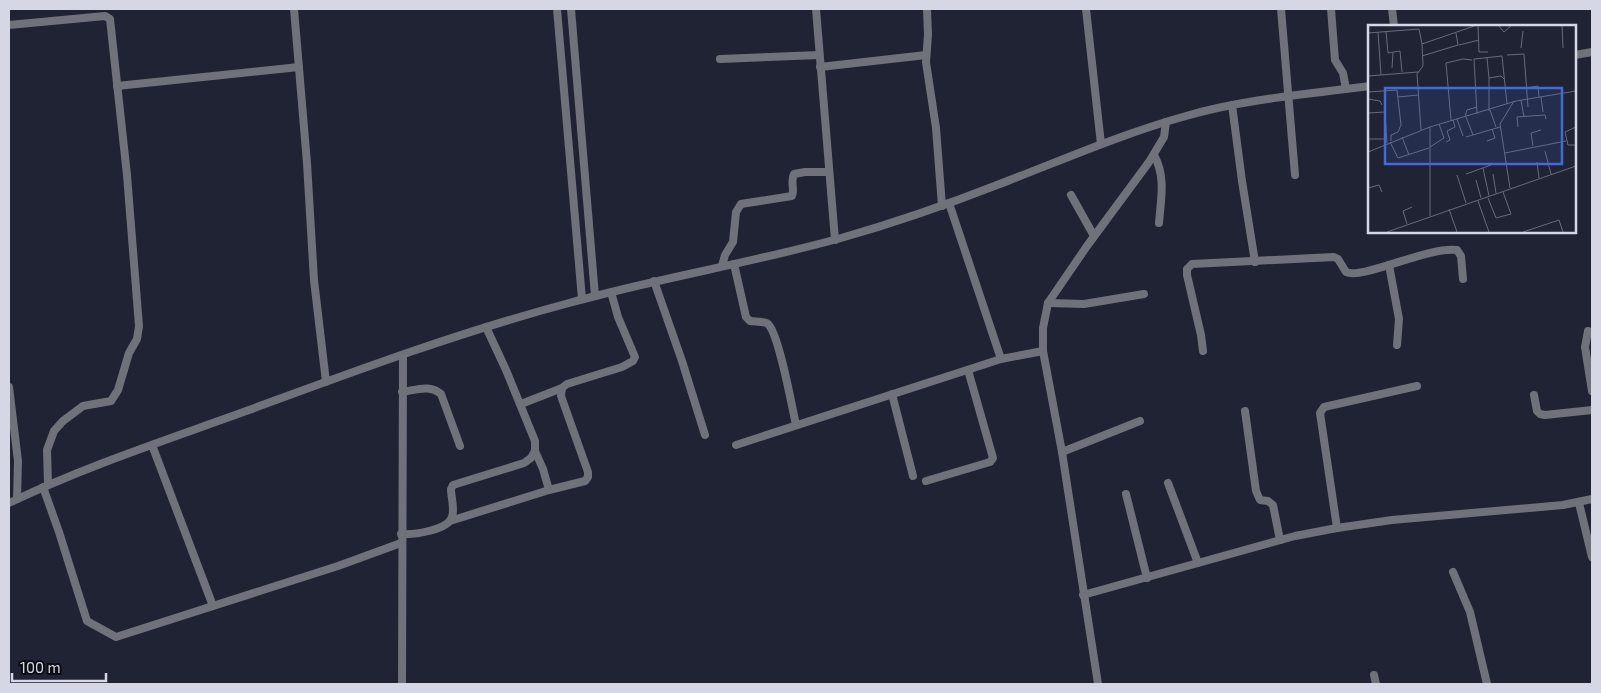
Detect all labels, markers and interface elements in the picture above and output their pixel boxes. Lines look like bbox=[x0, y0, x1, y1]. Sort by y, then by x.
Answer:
inset map bbox=[1368, 25, 1576, 232]
scale bar bbox=[12, 650, 106, 682]
text: 100 m bbox=[20, 658, 61, 676]

